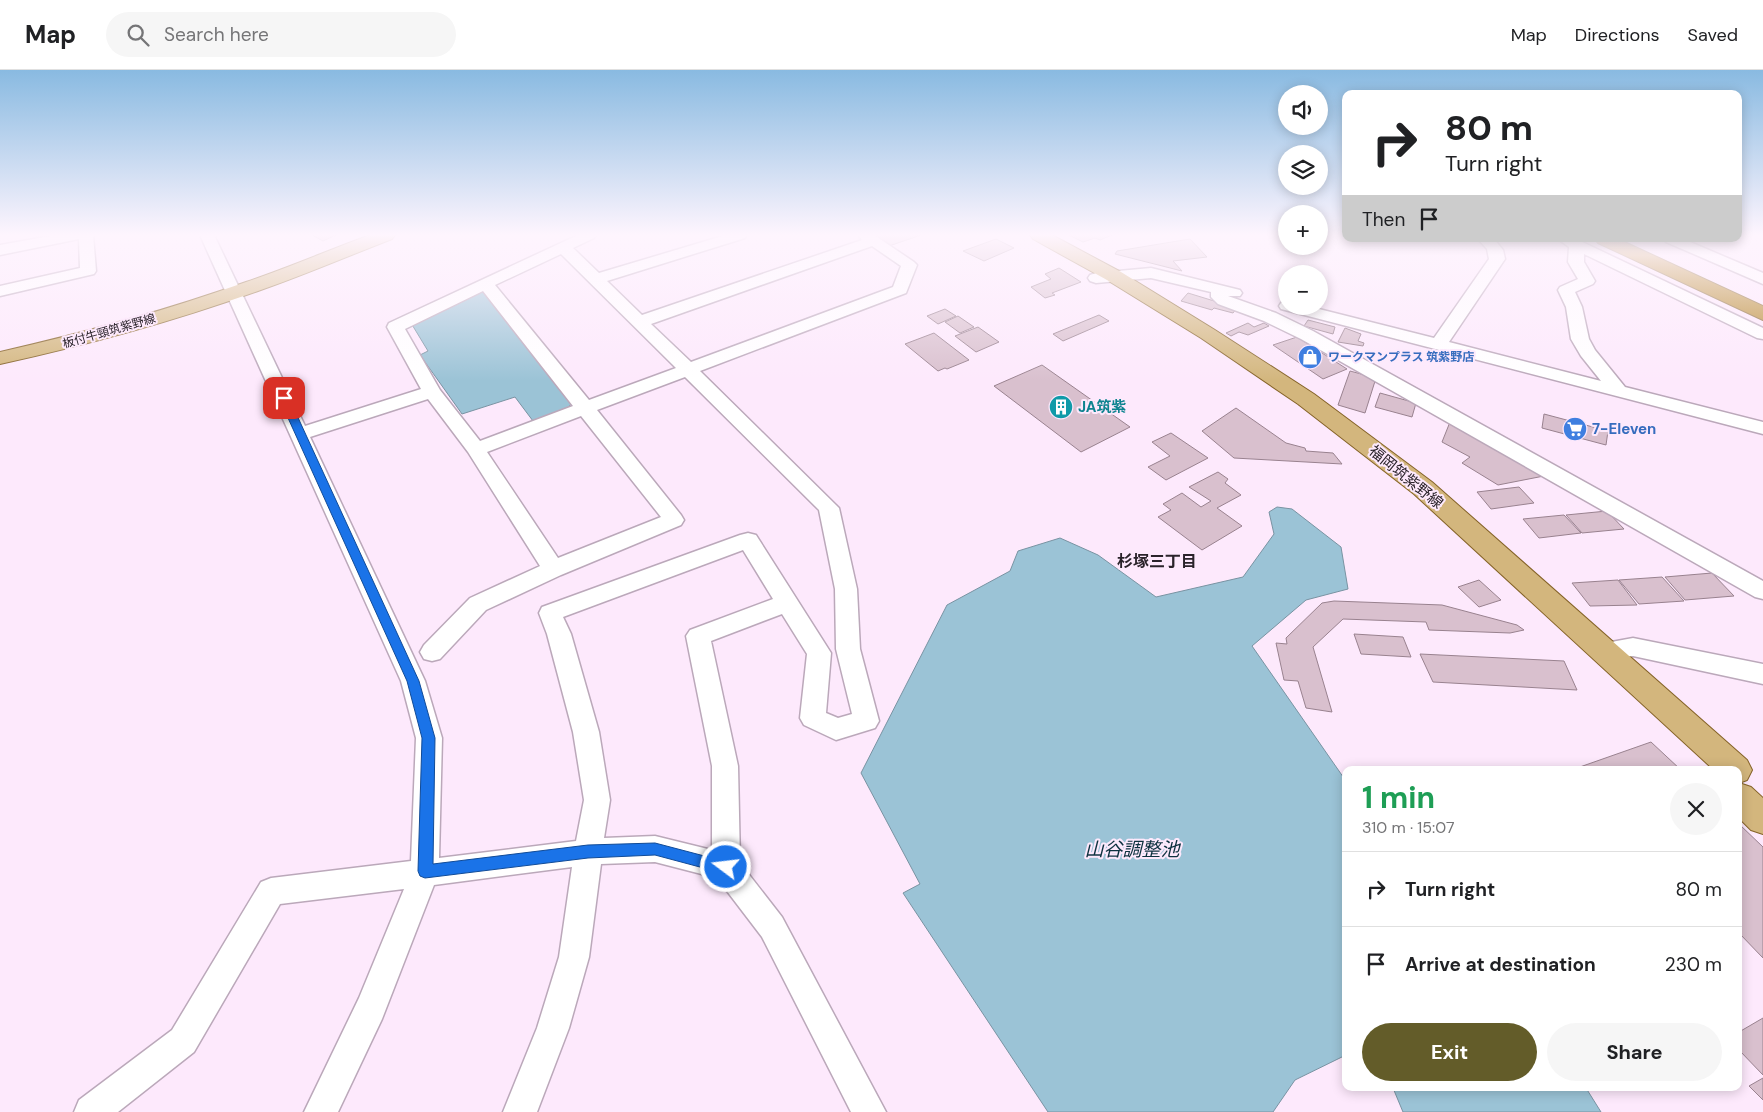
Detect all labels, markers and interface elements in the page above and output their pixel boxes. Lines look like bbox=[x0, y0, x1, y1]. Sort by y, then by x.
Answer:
search box bbox=[106, 12, 456, 57]
text: Map bbox=[25, 19, 76, 50]
icon: search bbox=[124, 21, 152, 49]
text: Search here bbox=[164, 22, 269, 47]
text: Map bbox=[1511, 23, 1547, 47]
text: Directions bbox=[1575, 23, 1660, 47]
text: Saved bbox=[1688, 23, 1738, 47]
map controls bbox=[1278, 85, 1328, 315]
button: sound bbox=[1278, 85, 1328, 135]
text: 80 m bbox=[1445, 105, 1533, 151]
icon: right bbox=[1362, 110, 1427, 175]
button: layers bbox=[1278, 145, 1328, 195]
text: Turn right bbox=[1445, 149, 1542, 178]
button: + bbox=[1278, 205, 1328, 255]
icon: arrive bbox=[1415, 205, 1443, 233]
text: Then bbox=[1362, 207, 1405, 232]
button: − bbox=[1278, 265, 1328, 315]
street label: 板付牛頸筑紫野線 bbox=[61, 310, 157, 352]
shop icon: ワークマンプラス 筑紫野店 bbox=[1297, 344, 1323, 370]
place label: ワークマンプラス 筑紫野店 bbox=[1328, 349, 1474, 365]
pin bbox=[263, 377, 305, 419]
icon: arrive bbox=[270, 384, 298, 412]
building icon: JA筑紫 bbox=[1048, 394, 1074, 420]
place label: JA筑紫 bbox=[1078, 397, 1126, 417]
supermarket icon: 7-Eleven bbox=[1562, 416, 1588, 442]
place label: 7-Eleven bbox=[1592, 419, 1656, 439]
street label: 福岡筑紫野線 bbox=[1365, 441, 1447, 513]
district label: 杉塚三丁目 bbox=[1117, 551, 1197, 572]
text: 1 min bbox=[1362, 778, 1435, 817]
button: close bbox=[1670, 783, 1722, 835]
text: 310 m · 15:07 bbox=[1362, 817, 1455, 838]
water label: 山谷調整池 bbox=[1084, 837, 1181, 862]
position arrow bbox=[699, 840, 751, 892]
icon: right bbox=[1362, 875, 1390, 903]
text: Turn right bbox=[1405, 877, 1495, 902]
text: 80 m bbox=[1675, 877, 1722, 902]
icon: arrive bbox=[1362, 950, 1390, 978]
text: Arrive at destination bbox=[1405, 952, 1596, 977]
text: 230 m bbox=[1665, 952, 1722, 977]
button: Exit bbox=[1362, 1023, 1537, 1081]
button: Share bbox=[1547, 1023, 1722, 1081]

